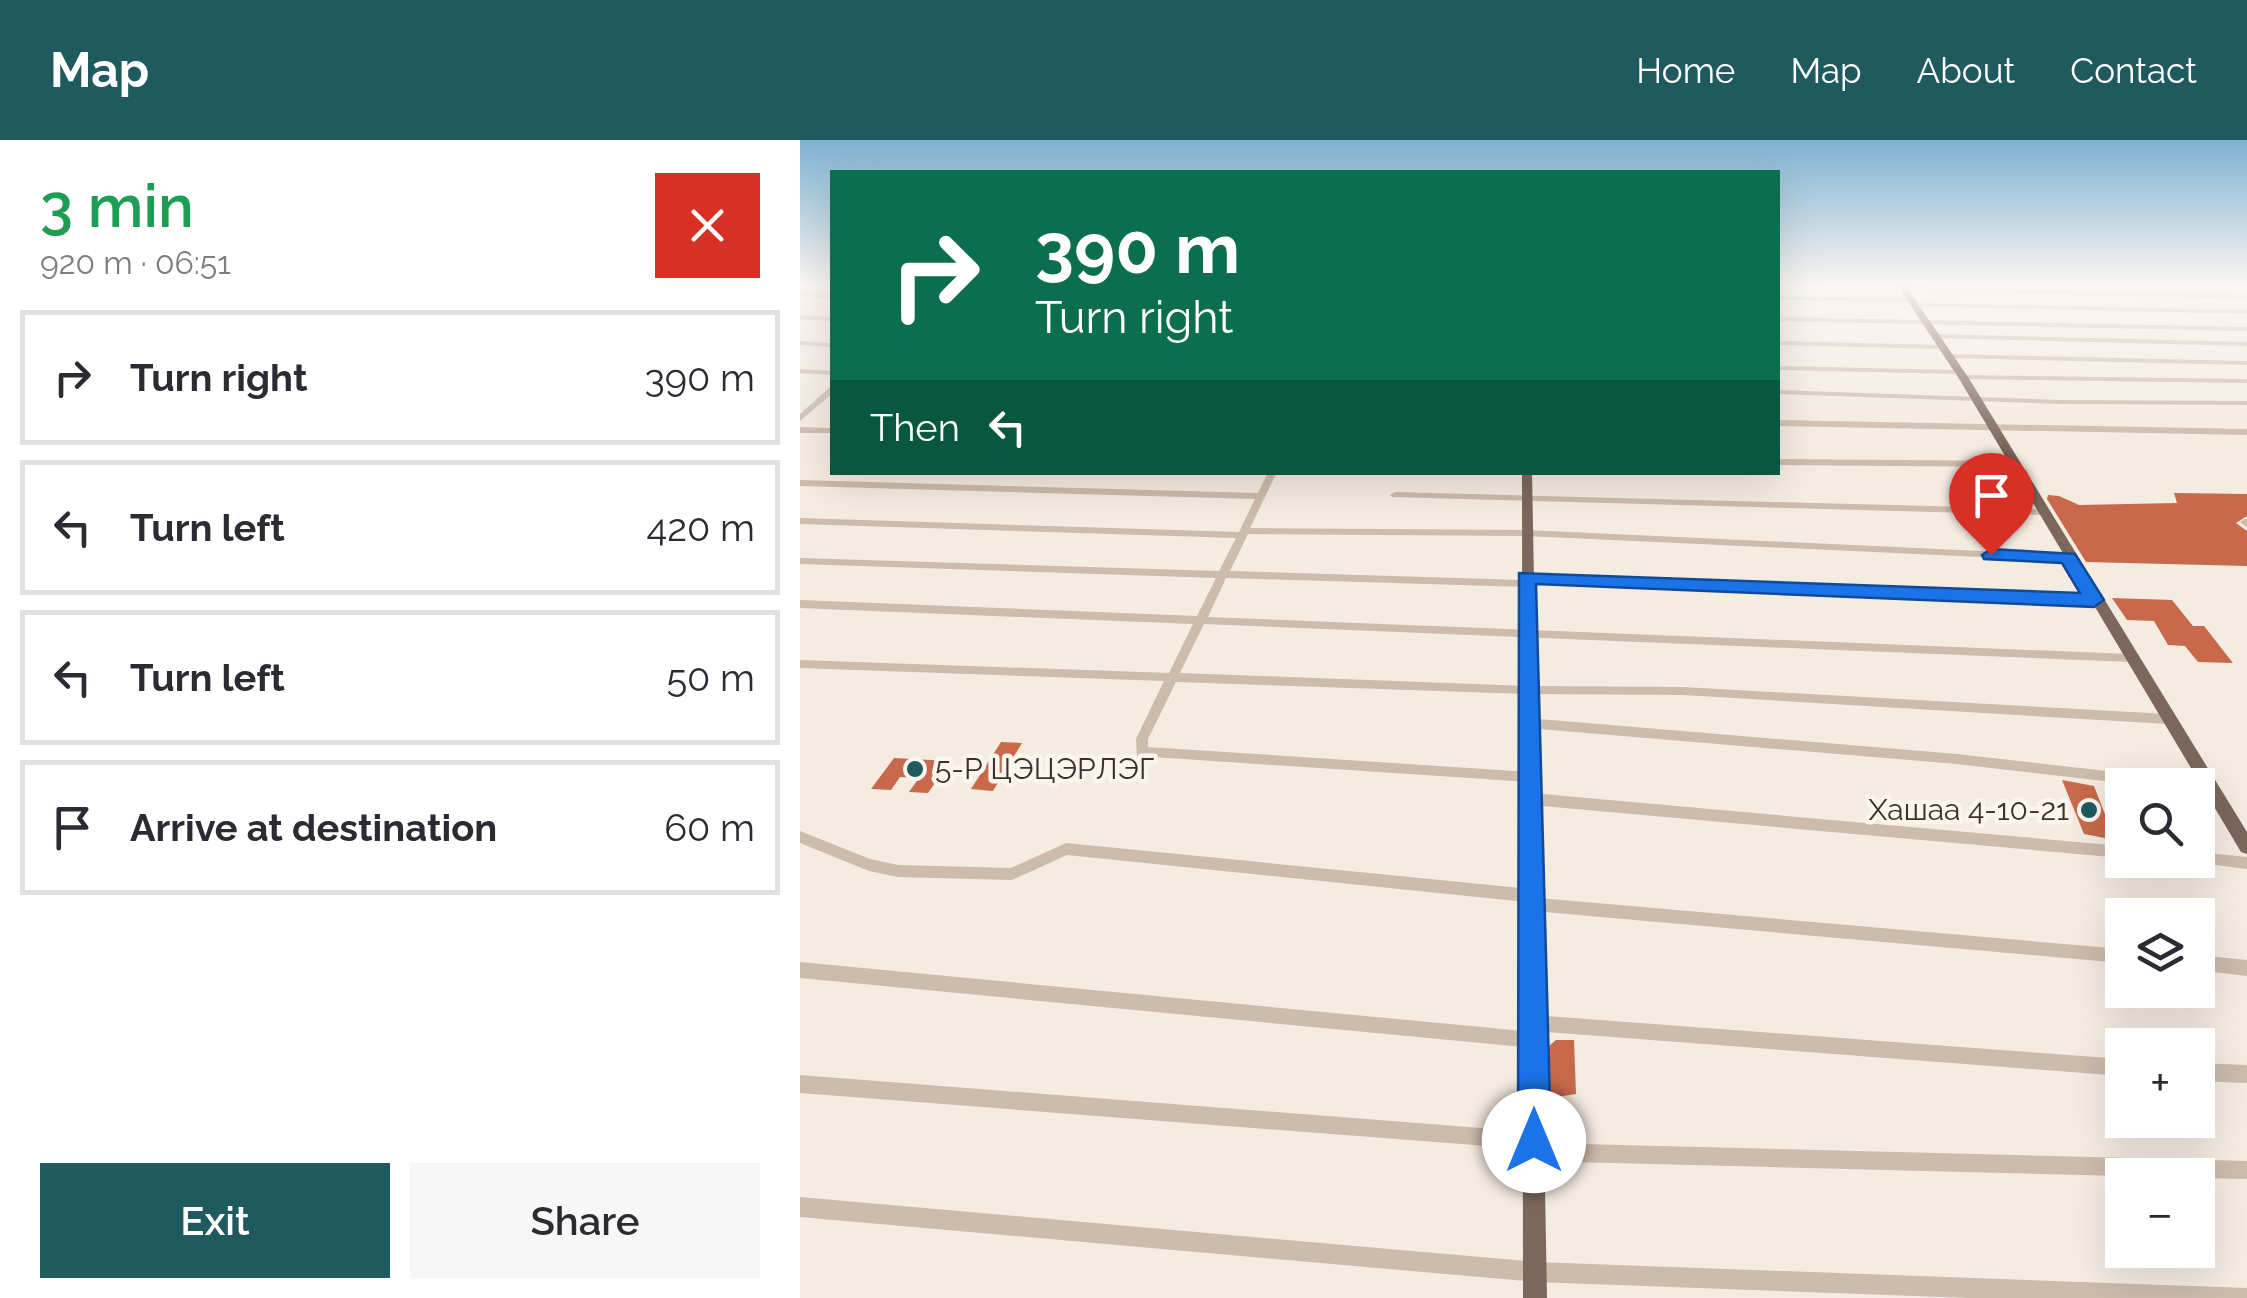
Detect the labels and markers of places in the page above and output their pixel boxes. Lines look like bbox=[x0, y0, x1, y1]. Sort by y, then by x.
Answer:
pin bbox=[1949, 453, 2034, 556]
place label: 5-Р ЦЭЦЭРЛЭГ bbox=[935, 751, 1155, 786]
marker: 5-Р ЦЭЦЭРЛЭГ bbox=[904, 758, 926, 780]
place label: Хашаа 4-10-21 bbox=[1869, 792, 2069, 827]
marker: Хашаа 4-10-21 bbox=[2078, 799, 2100, 821]

